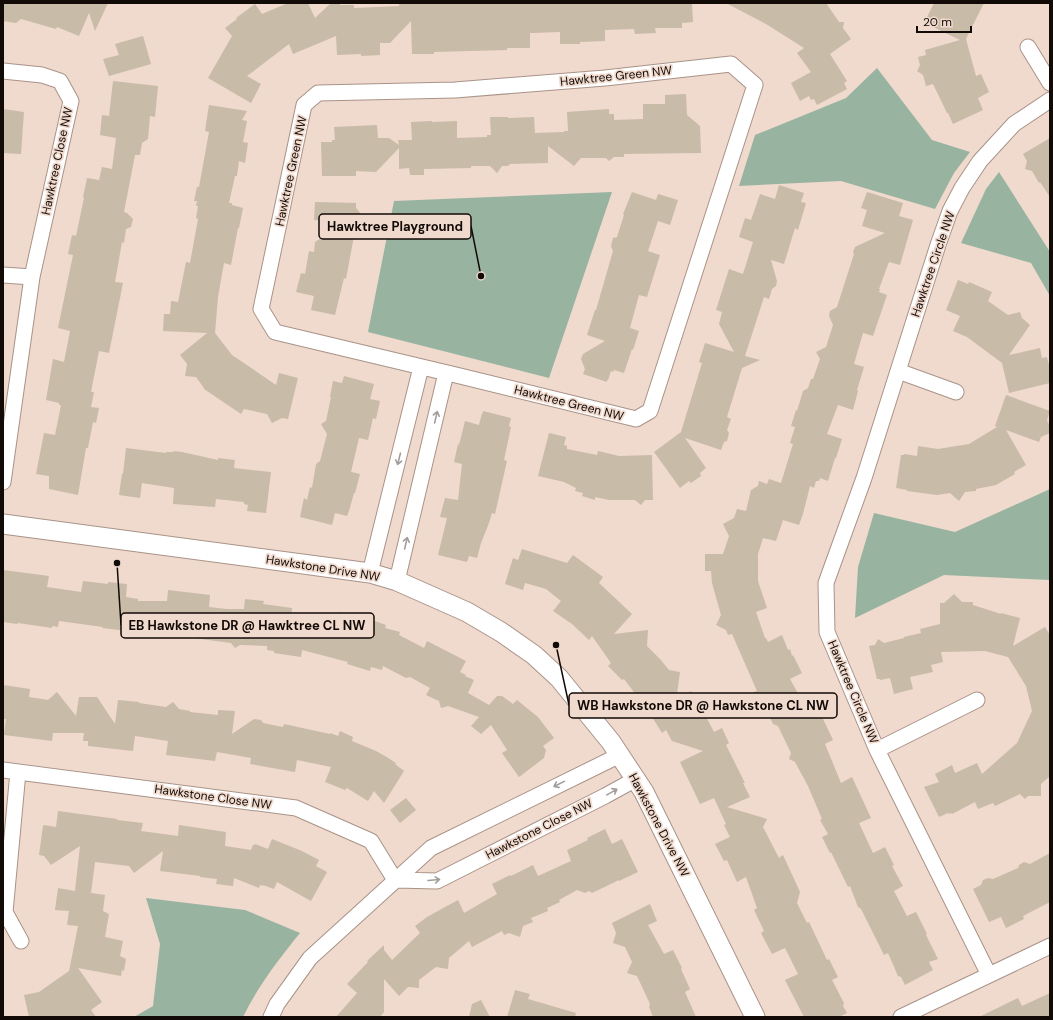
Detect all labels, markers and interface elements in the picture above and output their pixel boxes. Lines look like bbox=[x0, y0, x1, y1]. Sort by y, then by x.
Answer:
scale bar bbox=[917, 8, 971, 34]
text: 20 m bbox=[923, 14, 952, 30]
street label: Hawktree Green NW bbox=[559, 62, 673, 90]
street label: Hawktree Close NW bbox=[38, 105, 76, 216]
street label: Hawktree Green NW bbox=[271, 114, 311, 228]
street label: Hawktree Circle NW bbox=[907, 209, 959, 319]
callout: Hawktree Playground bbox=[319, 214, 471, 239]
text: Hawktree Playground bbox=[327, 218, 463, 235]
street label: Hawktree Green NW bbox=[513, 382, 626, 424]
one-way arrow bbox=[432, 410, 440, 423]
one-way arrow bbox=[394, 452, 402, 465]
one-way arrow bbox=[402, 537, 410, 550]
street label: Hawkstone Drive NW bbox=[265, 551, 382, 585]
callout: EB Hawkstone DR @ Hawktree CL NW bbox=[121, 613, 374, 638]
text: EB Hawkstone DR @ Hawktree CL NW bbox=[129, 617, 365, 634]
street label: Hawktree Circle NW bbox=[824, 638, 882, 746]
callout: WB Hawkstone DR @ Hawkstone CL NW bbox=[569, 693, 837, 718]
text: WB Hawkstone DR @ Hawkstone CL NW bbox=[577, 697, 829, 714]
street label: Hawkstone Drive NW bbox=[625, 770, 693, 880]
street label: Hawkstone Close NW bbox=[153, 781, 273, 813]
one-way arrow bbox=[554, 781, 566, 789]
one-way arrow bbox=[606, 787, 618, 795]
street label: Hawkstone Close NW bbox=[483, 795, 596, 863]
one-way arrow bbox=[427, 877, 440, 884]

